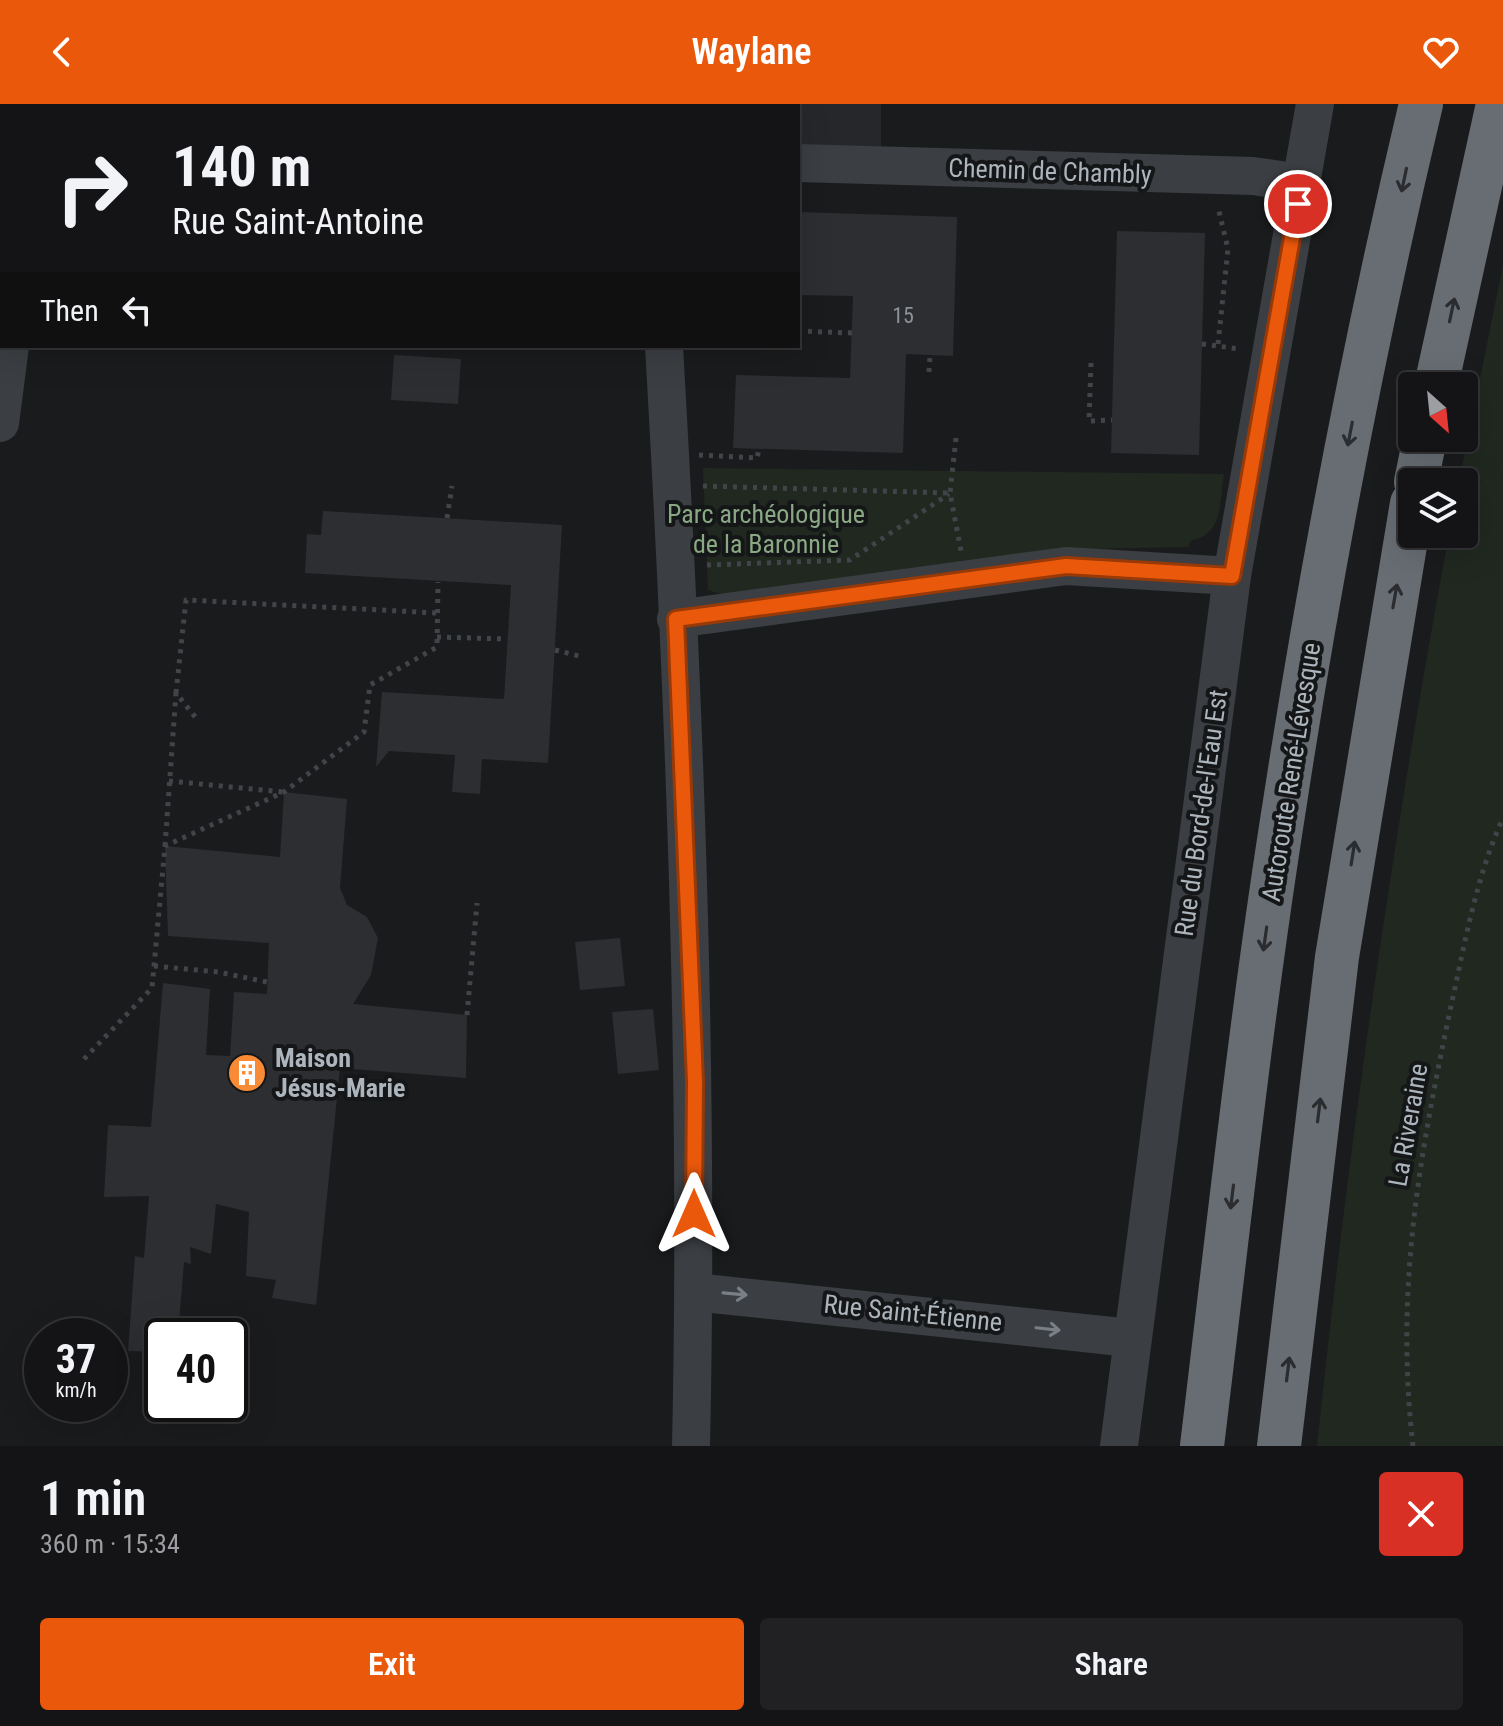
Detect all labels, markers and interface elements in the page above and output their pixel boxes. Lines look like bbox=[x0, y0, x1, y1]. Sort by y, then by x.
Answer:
icon: back bbox=[40, 30, 84, 74]
icon: heart bbox=[1419, 30, 1463, 74]
text: Waylane bbox=[692, 31, 811, 73]
text: 140 m bbox=[172, 134, 311, 200]
icon: right bbox=[40, 136, 144, 240]
street label: Chemin de Chambly bbox=[948, 152, 1152, 190]
one-way arrow bbox=[1396, 167, 1411, 192]
pin bbox=[1264, 170, 1332, 238]
icon: arrive bbox=[1276, 182, 1320, 226]
text: Rue Saint-Antoine bbox=[172, 201, 424, 243]
icon: left bbox=[115, 288, 159, 332]
text: Then bbox=[40, 293, 99, 328]
one-way arrow bbox=[1445, 297, 1460, 323]
house number: 15 bbox=[892, 303, 914, 328]
north arrow bbox=[1398, 372, 1478, 452]
map controls bbox=[1398, 372, 1478, 548]
one-way arrow bbox=[1341, 421, 1356, 447]
button: layers bbox=[1398, 468, 1478, 548]
park label: Parc archéologique de la Baronnie bbox=[667, 499, 865, 559]
one-way arrow bbox=[1389, 584, 1404, 609]
street label: Autoroute René-Lévesque bbox=[1256, 641, 1326, 903]
street label: Rue du Bord-de-l'Eau Est bbox=[1169, 688, 1233, 938]
one-way arrow bbox=[1346, 840, 1361, 866]
one-way arrow bbox=[1257, 926, 1272, 951]
place label: Maison Jésus-Marie bbox=[275, 1043, 406, 1103]
building icon: Maison Jésus-Marie bbox=[226, 1052, 268, 1094]
street label: La Riveraine bbox=[1382, 1061, 1434, 1189]
one-way arrow bbox=[1311, 1097, 1326, 1124]
position arrow bbox=[652, 1172, 736, 1256]
one-way arrow bbox=[1224, 1184, 1239, 1209]
one-way arrow bbox=[721, 1287, 748, 1302]
street label: Rue Saint-Étienne bbox=[822, 1289, 1004, 1337]
speed limit sign: 40 bbox=[144, 1318, 248, 1422]
one-way arrow bbox=[1035, 1321, 1061, 1336]
text: 37 bbox=[56, 1336, 96, 1383]
one-way arrow bbox=[1281, 1356, 1296, 1382]
text: km/h bbox=[55, 1378, 97, 1402]
text: 1 min bbox=[40, 1470, 146, 1527]
button: close bbox=[1379, 1472, 1463, 1556]
text: 360 m · 15:34 bbox=[40, 1529, 180, 1559]
button: Exit bbox=[40, 1618, 744, 1710]
button: Share bbox=[760, 1618, 1463, 1710]

